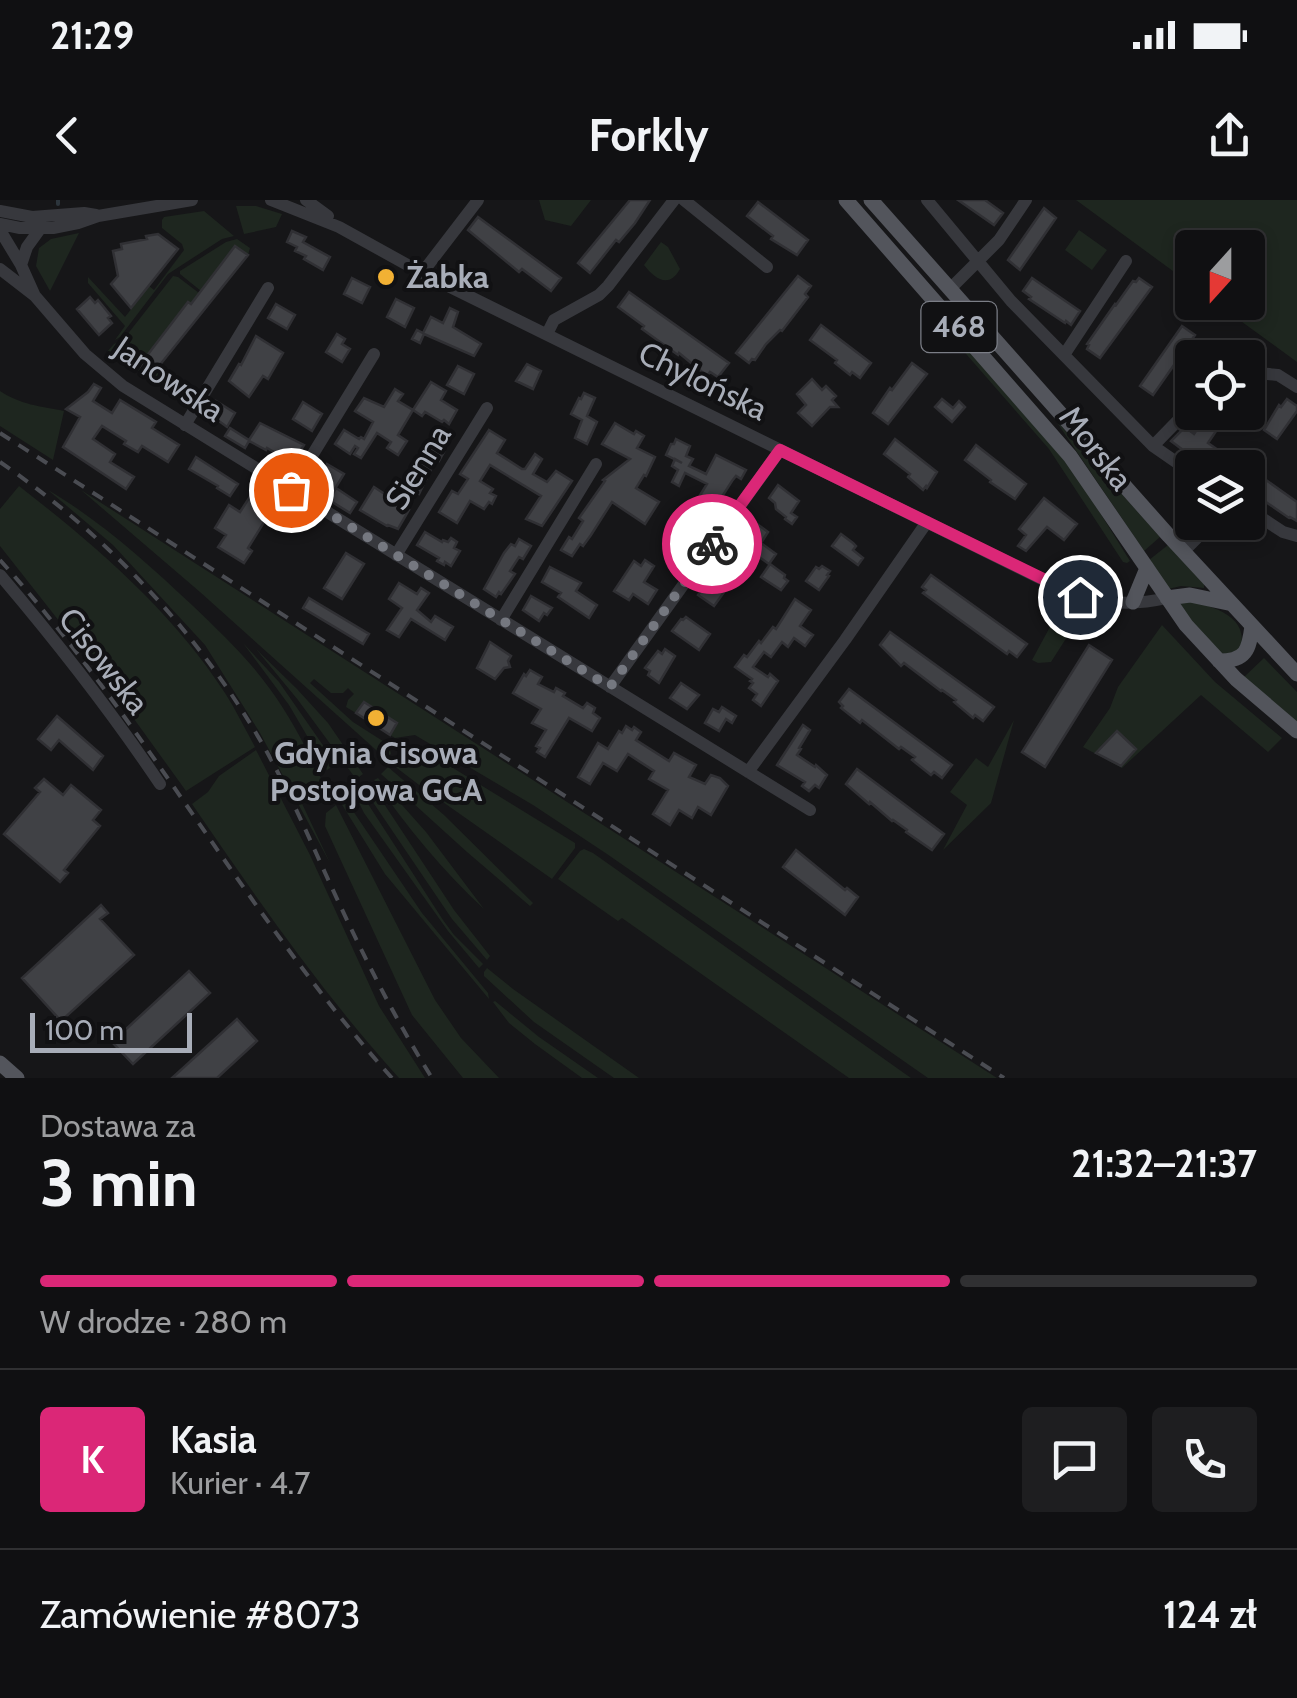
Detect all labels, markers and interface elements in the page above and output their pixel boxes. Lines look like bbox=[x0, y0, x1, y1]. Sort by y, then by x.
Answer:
text: 21:29 bbox=[50, 12, 134, 59]
icon: back bbox=[40, 108, 95, 163]
text: Forkly bbox=[588, 108, 709, 162]
icon: share bbox=[1202, 108, 1257, 163]
north arrow bbox=[1175, 230, 1265, 320]
map controls bbox=[1175, 230, 1265, 540]
place label: Żabka bbox=[406, 257, 489, 296]
marker: Żabka bbox=[375, 266, 397, 288]
road number: 468 bbox=[922, 302, 996, 352]
street label: Janowska bbox=[106, 327, 232, 430]
street label: Chylońska bbox=[632, 333, 775, 429]
button: locate bbox=[1175, 340, 1265, 430]
street label: Morska bbox=[1051, 398, 1142, 498]
street label: Sienna bbox=[376, 417, 459, 516]
pin bbox=[249, 448, 334, 533]
button: layers bbox=[1175, 450, 1265, 540]
icon: bag bbox=[264, 463, 319, 518]
courier bbox=[662, 494, 762, 594]
icon: bike bbox=[685, 517, 740, 572]
pin bbox=[1038, 555, 1123, 640]
icon: home bbox=[1053, 570, 1108, 625]
street label: Cisowska bbox=[51, 600, 158, 722]
marker: Gdynia Cisowa Postojowa GCA bbox=[365, 707, 387, 729]
place label: Gdynia Cisowa Postojowa GCA bbox=[270, 733, 482, 809]
scale bar bbox=[30, 1008, 192, 1053]
text: 100 m bbox=[45, 1013, 124, 1047]
text: Dostawa za bbox=[40, 1106, 196, 1145]
text: 21:32–21:37 bbox=[1071, 1140, 1257, 1187]
text: 3 min bbox=[40, 1143, 198, 1222]
text: W drodze · 280 m bbox=[40, 1302, 287, 1341]
button: chat bbox=[1022, 1407, 1127, 1512]
button: phone bbox=[1152, 1407, 1257, 1512]
text: Kasia bbox=[170, 1416, 257, 1463]
text: K bbox=[81, 1436, 104, 1483]
text: Kurier · 4.7 bbox=[170, 1463, 310, 1502]
text: Zamówienie #8073 bbox=[40, 1591, 361, 1638]
text: 124 zł bbox=[1163, 1591, 1257, 1638]

